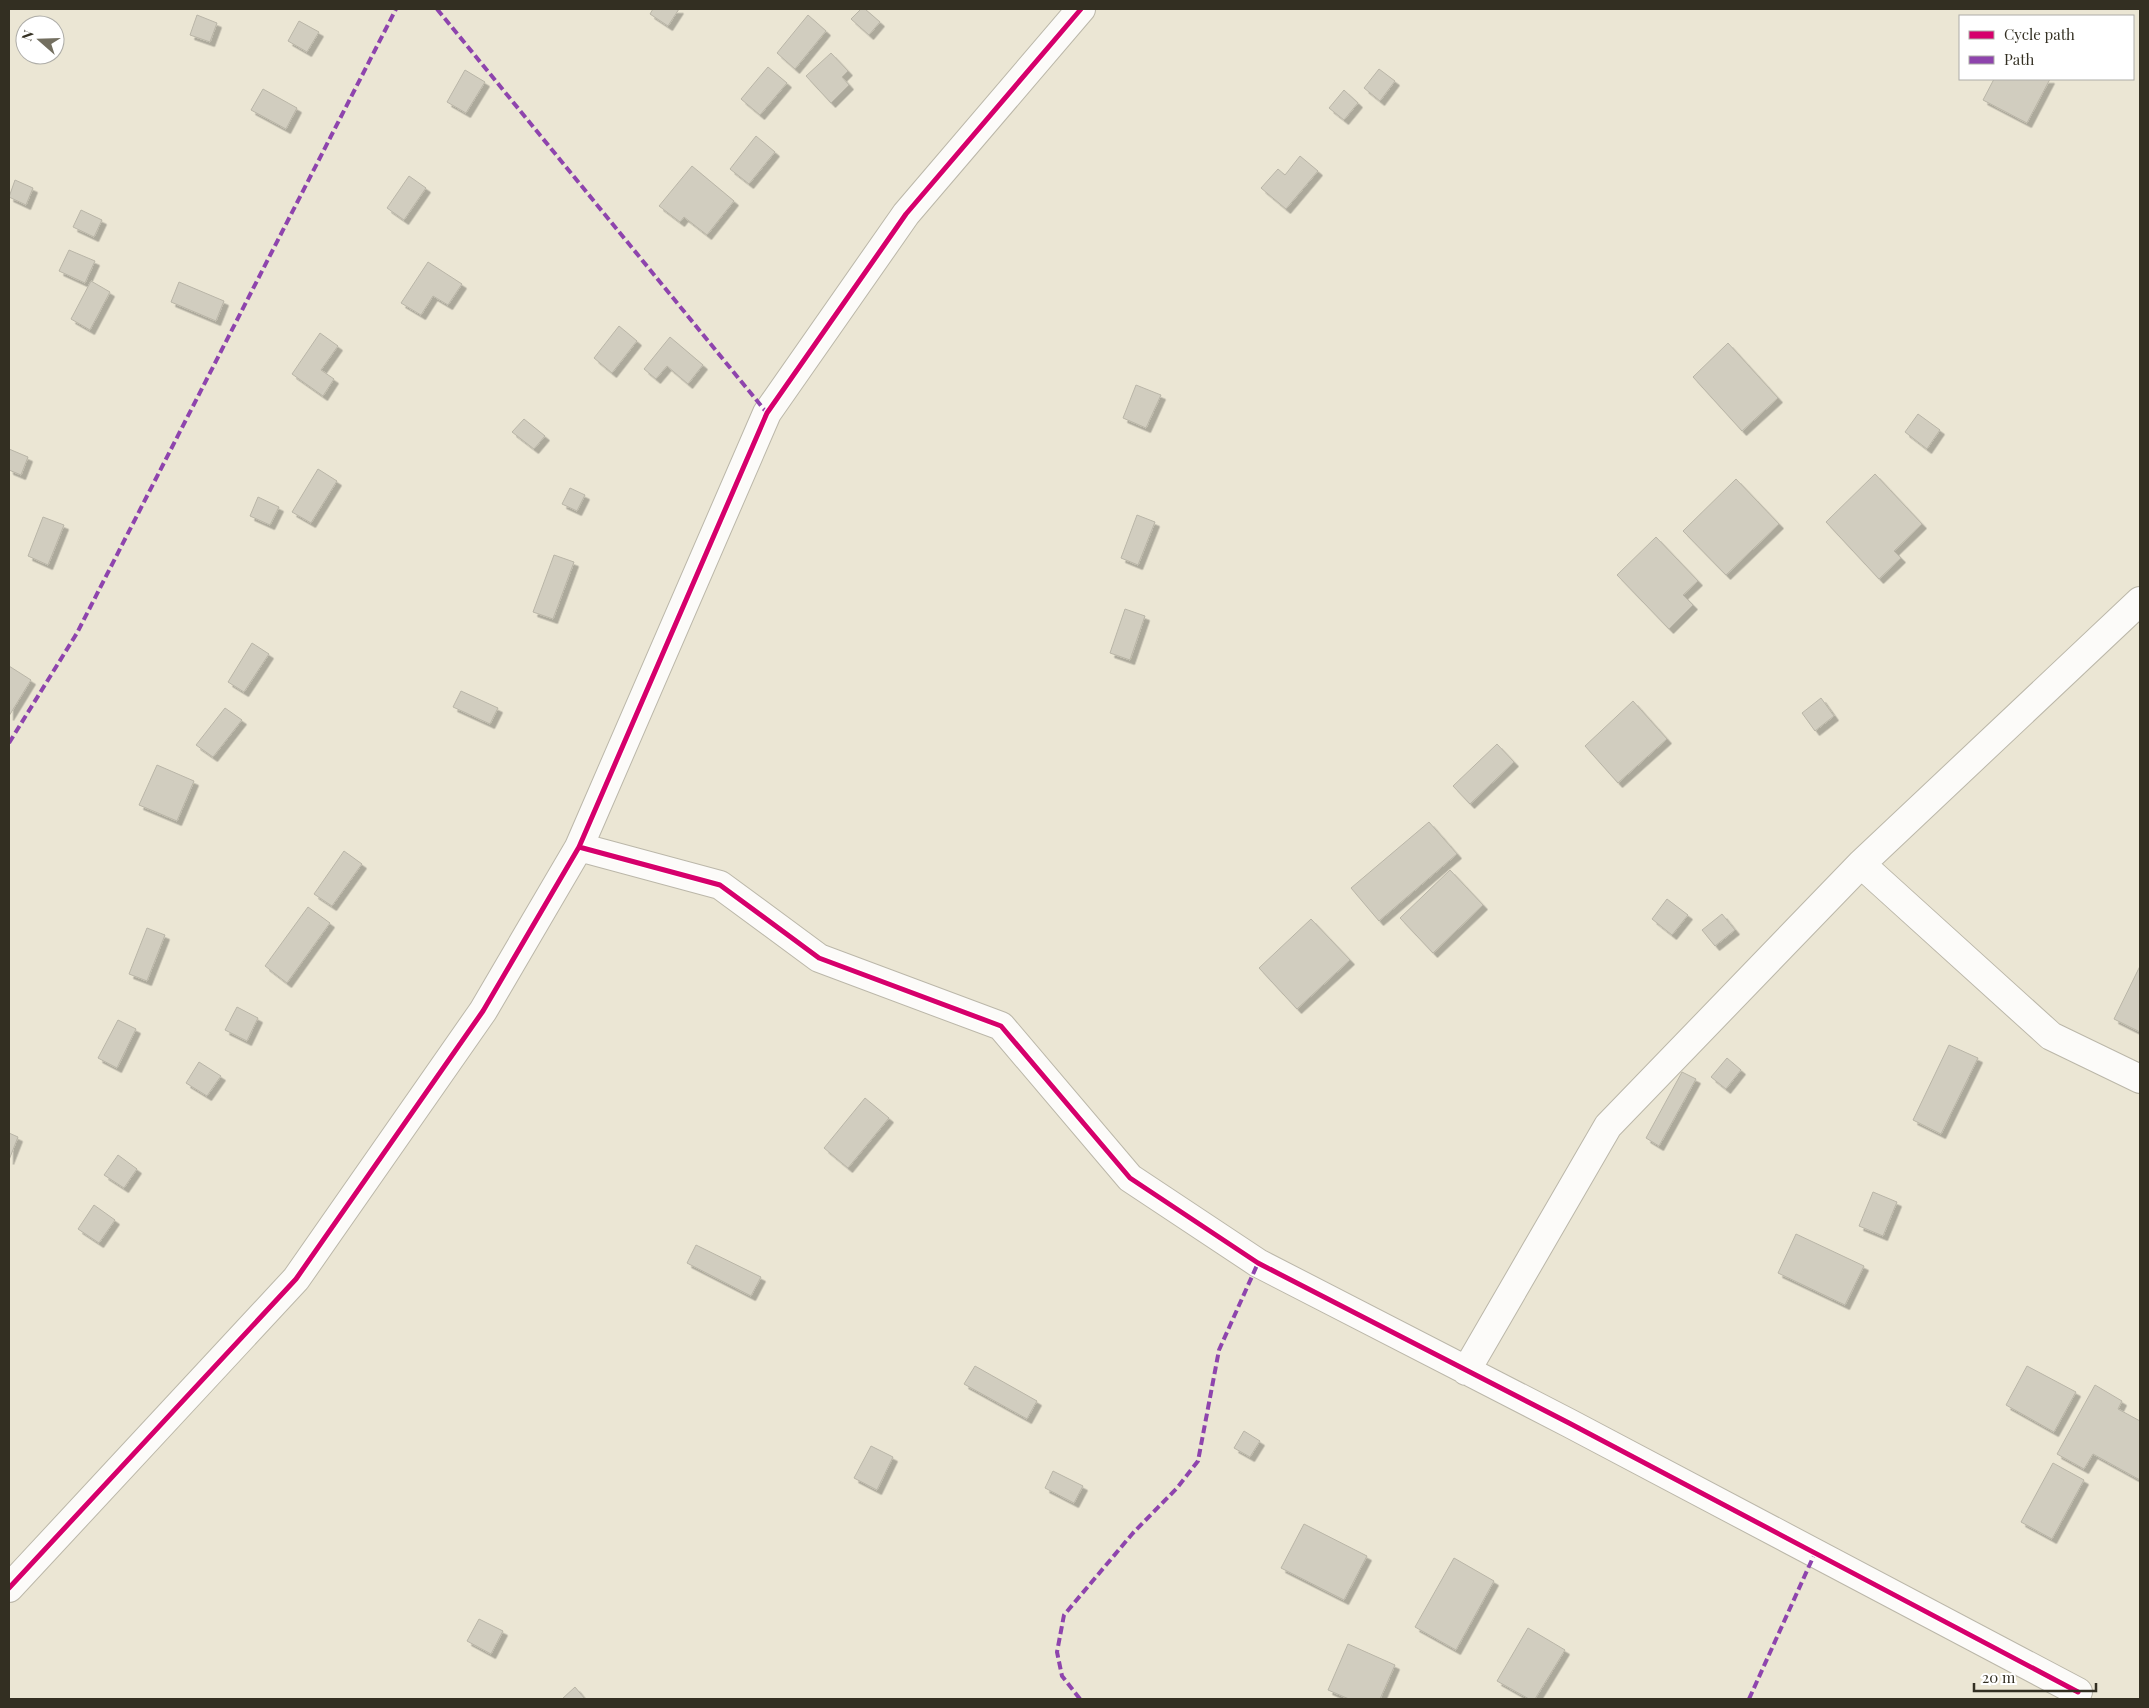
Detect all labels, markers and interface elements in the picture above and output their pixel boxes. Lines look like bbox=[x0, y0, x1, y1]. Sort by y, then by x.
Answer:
north arrow bbox=[15, 15, 65, 65]
legend bbox=[1959, 15, 2134, 80]
text: Cycle path bbox=[2004, 24, 2075, 44]
text: N bbox=[17, 27, 38, 43]
text: Path bbox=[2004, 49, 2034, 69]
scale bar bbox=[1974, 1660, 2096, 1692]
text: 20 m bbox=[1982, 1667, 2016, 1687]

